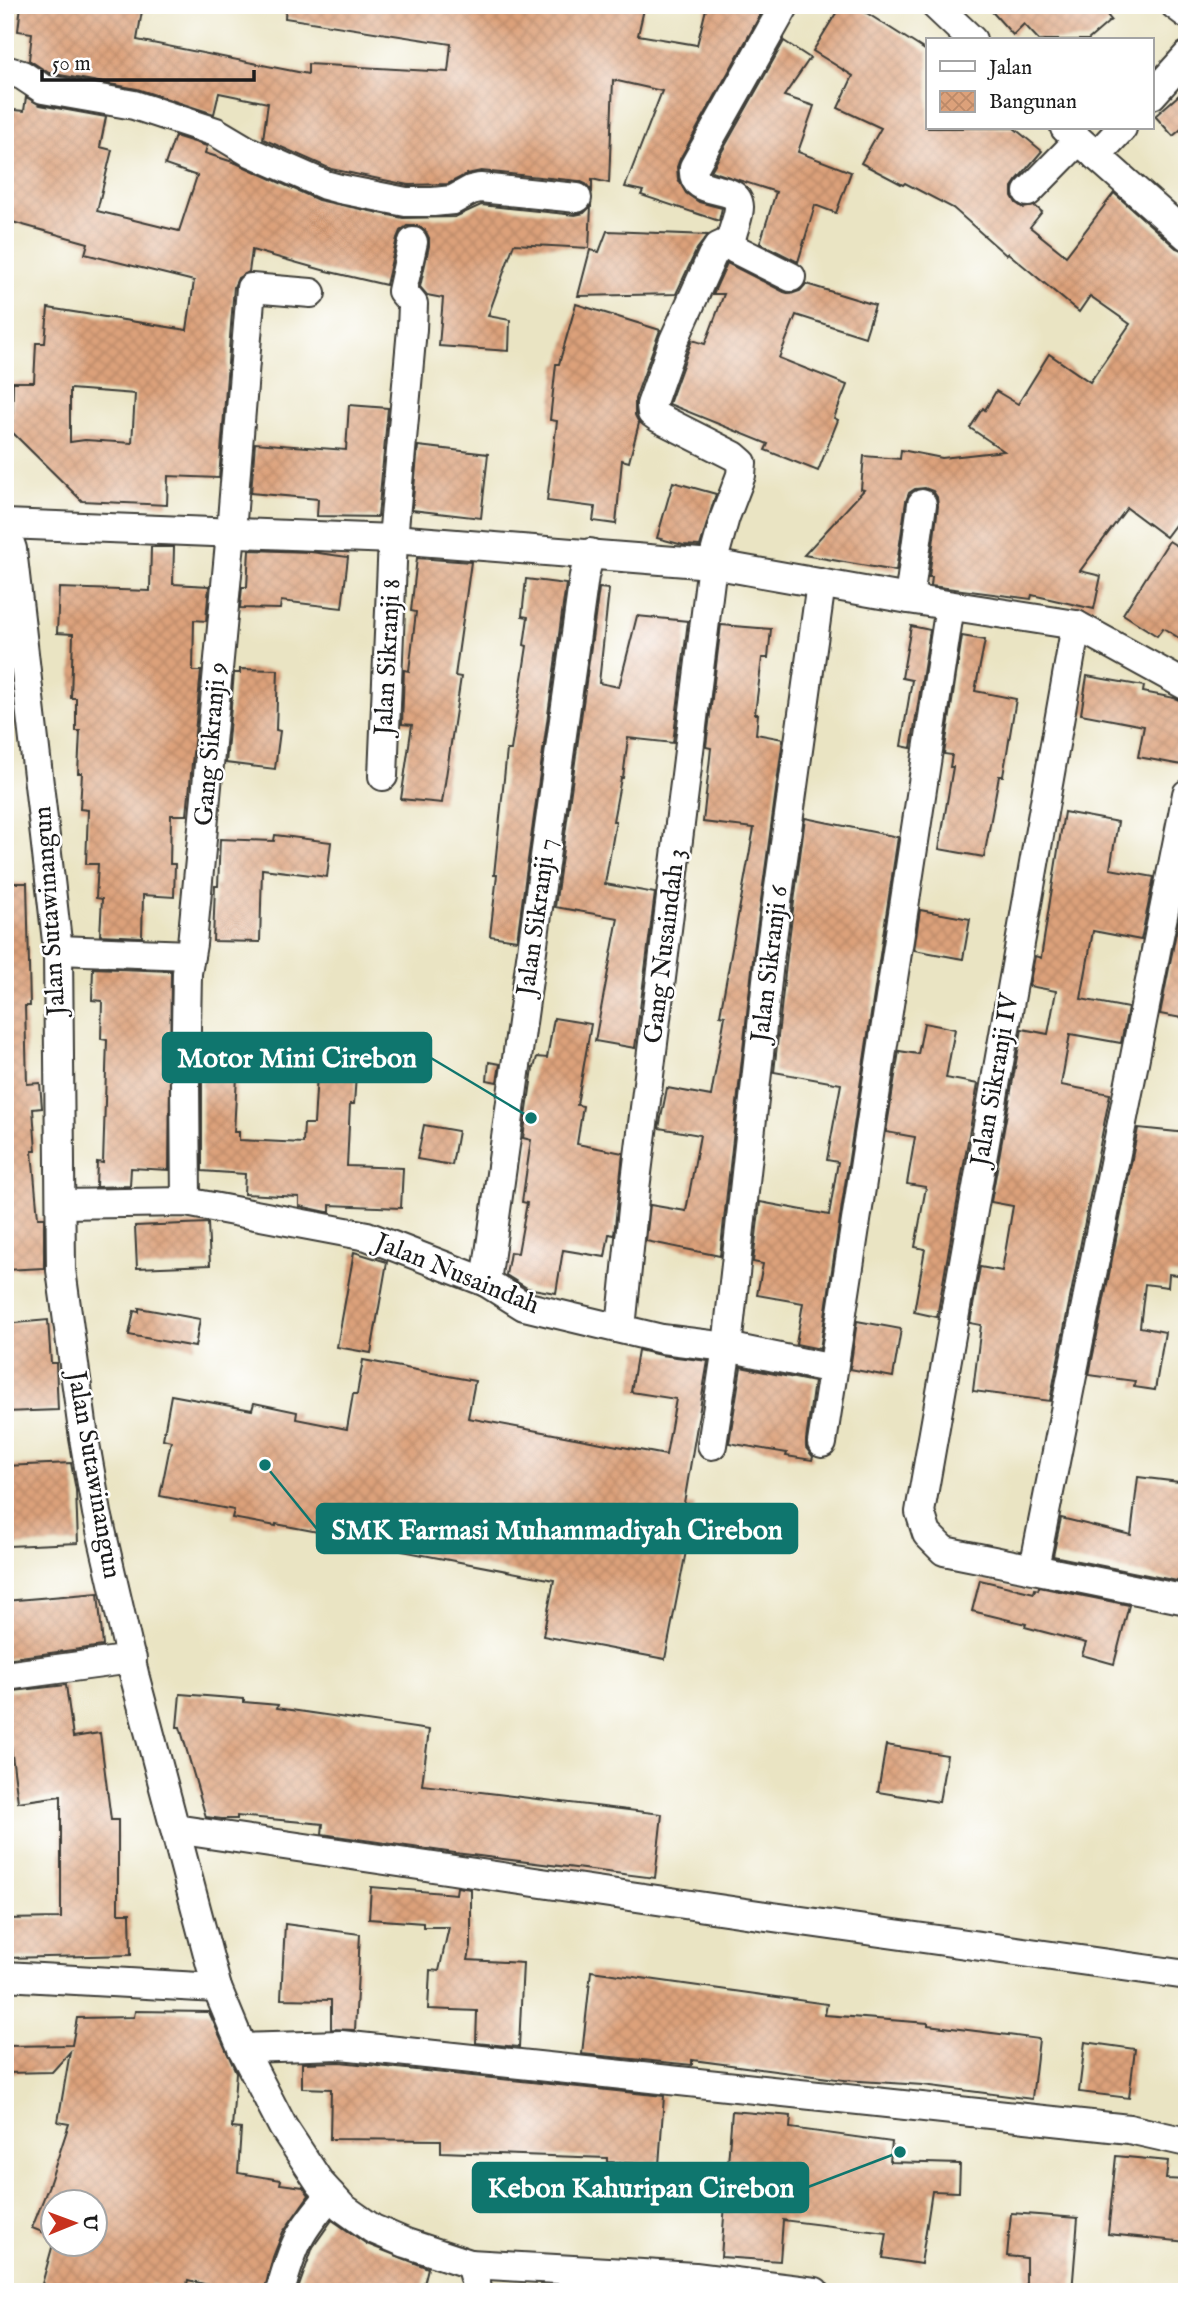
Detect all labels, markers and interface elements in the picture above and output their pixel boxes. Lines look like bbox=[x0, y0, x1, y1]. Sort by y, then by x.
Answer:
scale bar bbox=[42, 38, 254, 82]
legend bbox=[926, 38, 1154, 130]
text: 50 m bbox=[52, 51, 91, 78]
text: Jalan bbox=[987, 55, 1032, 82]
text: Bangunan bbox=[989, 89, 1077, 116]
street label: Jalan Sikranji 8 bbox=[367, 578, 409, 739]
street label: Gang Sikranji 9 bbox=[187, 661, 235, 827]
street label: Jalan Sutawinangun bbox=[26, 805, 74, 1020]
street label: Jalan Sikranji 7 bbox=[509, 836, 564, 1001]
street label: Gang Nusaindah 3 bbox=[637, 847, 693, 1045]
street label: Jalan Sikranji 6 bbox=[744, 883, 796, 1047]
street label: Jalan Sikranji IV bbox=[963, 990, 1027, 1172]
callout: Motor Mini Cirebon bbox=[163, 1033, 431, 1082]
text: Motor Mini Cirebon bbox=[177, 1042, 417, 1077]
street label: Jalan Nusaindah bbox=[367, 1225, 544, 1322]
street label: Jalan Sutawinangun bbox=[59, 1366, 129, 1581]
callout: SMK Farmasi Muhammadiyah Cirebon bbox=[317, 1504, 797, 1553]
text: SMK Farmasi Muhammadiyah Cirebon bbox=[331, 1514, 783, 1549]
callout: Kebon Kahuripan Cirebon bbox=[473, 2163, 808, 2212]
text: Kebon Kahuripan Cirebon bbox=[487, 2172, 795, 2207]
north arrow bbox=[38, 2188, 108, 2258]
text: U bbox=[77, 2213, 101, 2232]

